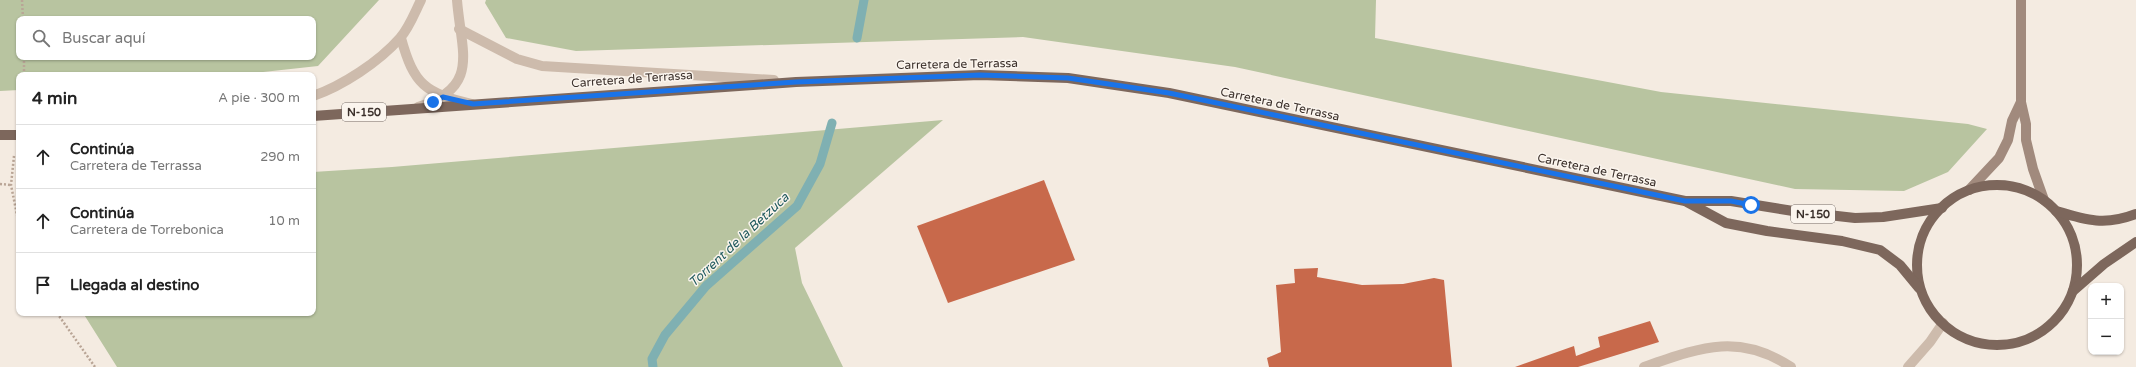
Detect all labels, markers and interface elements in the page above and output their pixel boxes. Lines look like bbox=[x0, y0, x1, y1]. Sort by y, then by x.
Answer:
search box bbox=[16, 16, 316, 60]
icon: search bbox=[30, 27, 52, 49]
text: Buscar aquí bbox=[62, 29, 145, 47]
street label: Carretera de Terrassa bbox=[896, 56, 1018, 72]
street label: Carretera de Terrassa bbox=[571, 68, 693, 90]
street label: Carretera de Terrassa bbox=[1219, 85, 1341, 123]
text: 4 min bbox=[32, 88, 77, 109]
text: A pie · 300 m bbox=[218, 90, 300, 106]
route end bbox=[424, 93, 442, 111]
road number: N-150 bbox=[342, 103, 386, 121]
text: Continúa bbox=[70, 140, 134, 158]
icon: ahead bbox=[32, 146, 54, 168]
text: 290 m bbox=[260, 149, 300, 165]
street label: Carretera de Terrassa bbox=[1536, 151, 1658, 189]
text: Carretera de Terrassa bbox=[70, 158, 202, 174]
water label: Torrent de la Betzuca bbox=[686, 189, 793, 291]
route start bbox=[1742, 196, 1760, 214]
text: Continúa bbox=[70, 204, 134, 222]
road number: N-150 bbox=[1791, 205, 1835, 223]
icon: ahead bbox=[32, 210, 54, 232]
text: 10 m bbox=[268, 213, 300, 229]
text: Carretera de Torrebonica bbox=[70, 222, 224, 238]
icon: arrive bbox=[32, 274, 54, 296]
text: Llegada al destino bbox=[70, 276, 199, 294]
map controls bbox=[2088, 283, 2124, 355]
button: + bbox=[2088, 283, 2124, 319]
button: − bbox=[2088, 319, 2124, 355]

